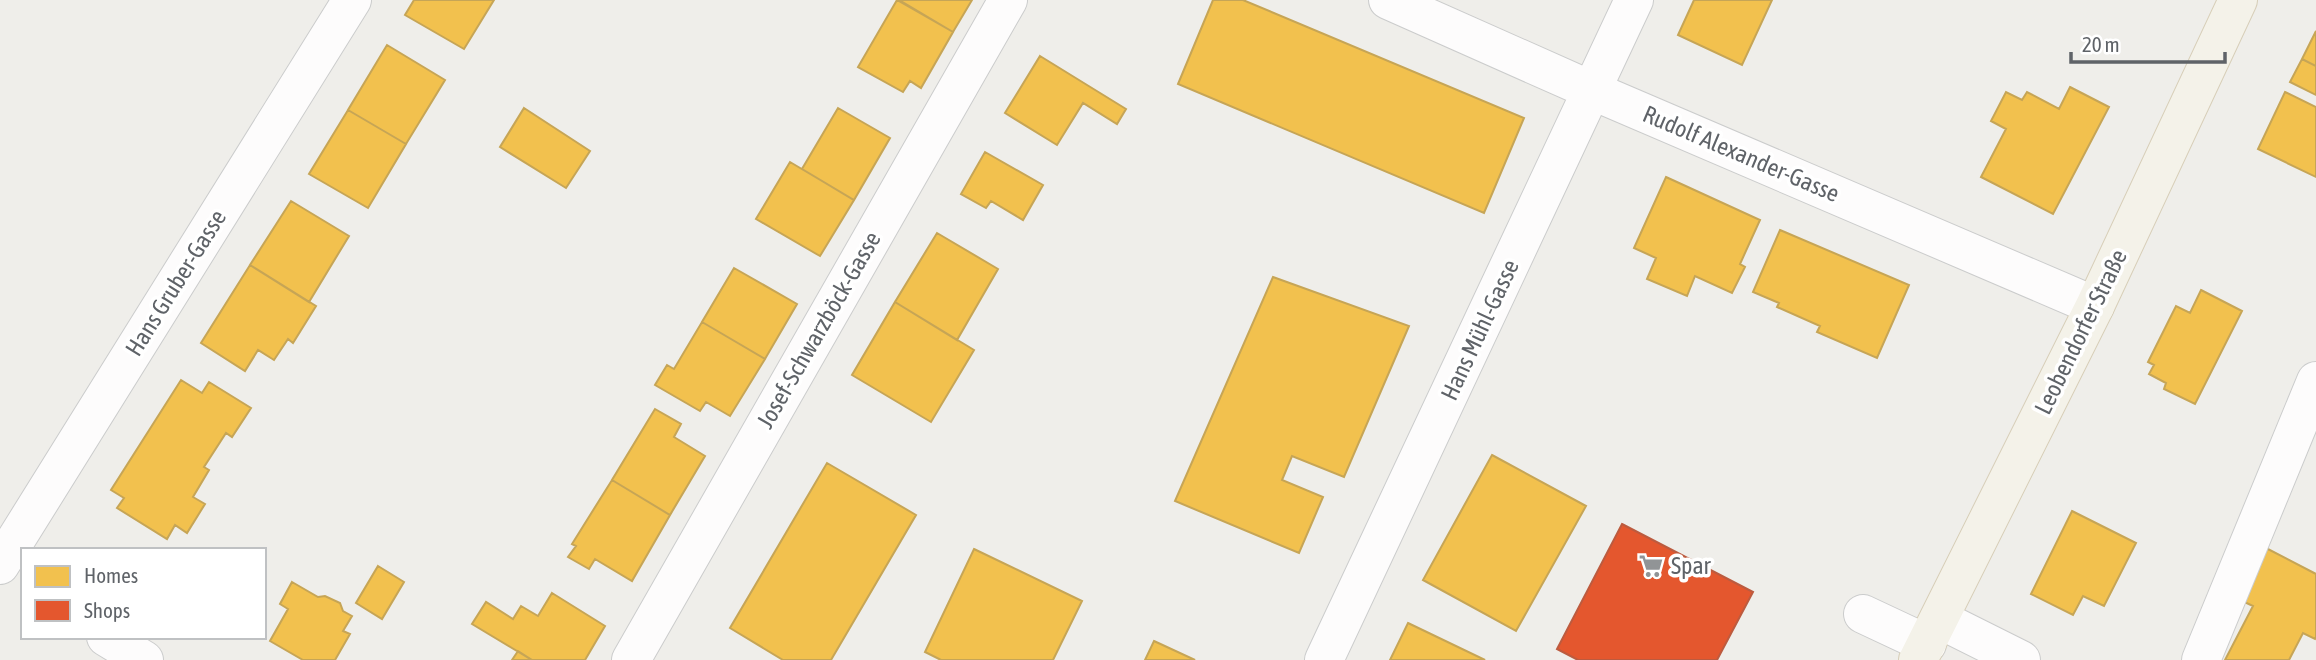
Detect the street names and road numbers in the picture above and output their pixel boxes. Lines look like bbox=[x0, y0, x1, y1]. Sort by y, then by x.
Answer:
street label: Rudolf Alexander-Gasse bbox=[1639, 100, 1843, 207]
street label: Hans Gruber-Gasse bbox=[120, 205, 231, 361]
street label: Josef-Schwarzböck-Gasse bbox=[751, 227, 886, 433]
street label: Leobendorfer Straße bbox=[2029, 245, 2132, 418]
street label: Hans Mühl-Gasse bbox=[1435, 255, 1524, 404]

